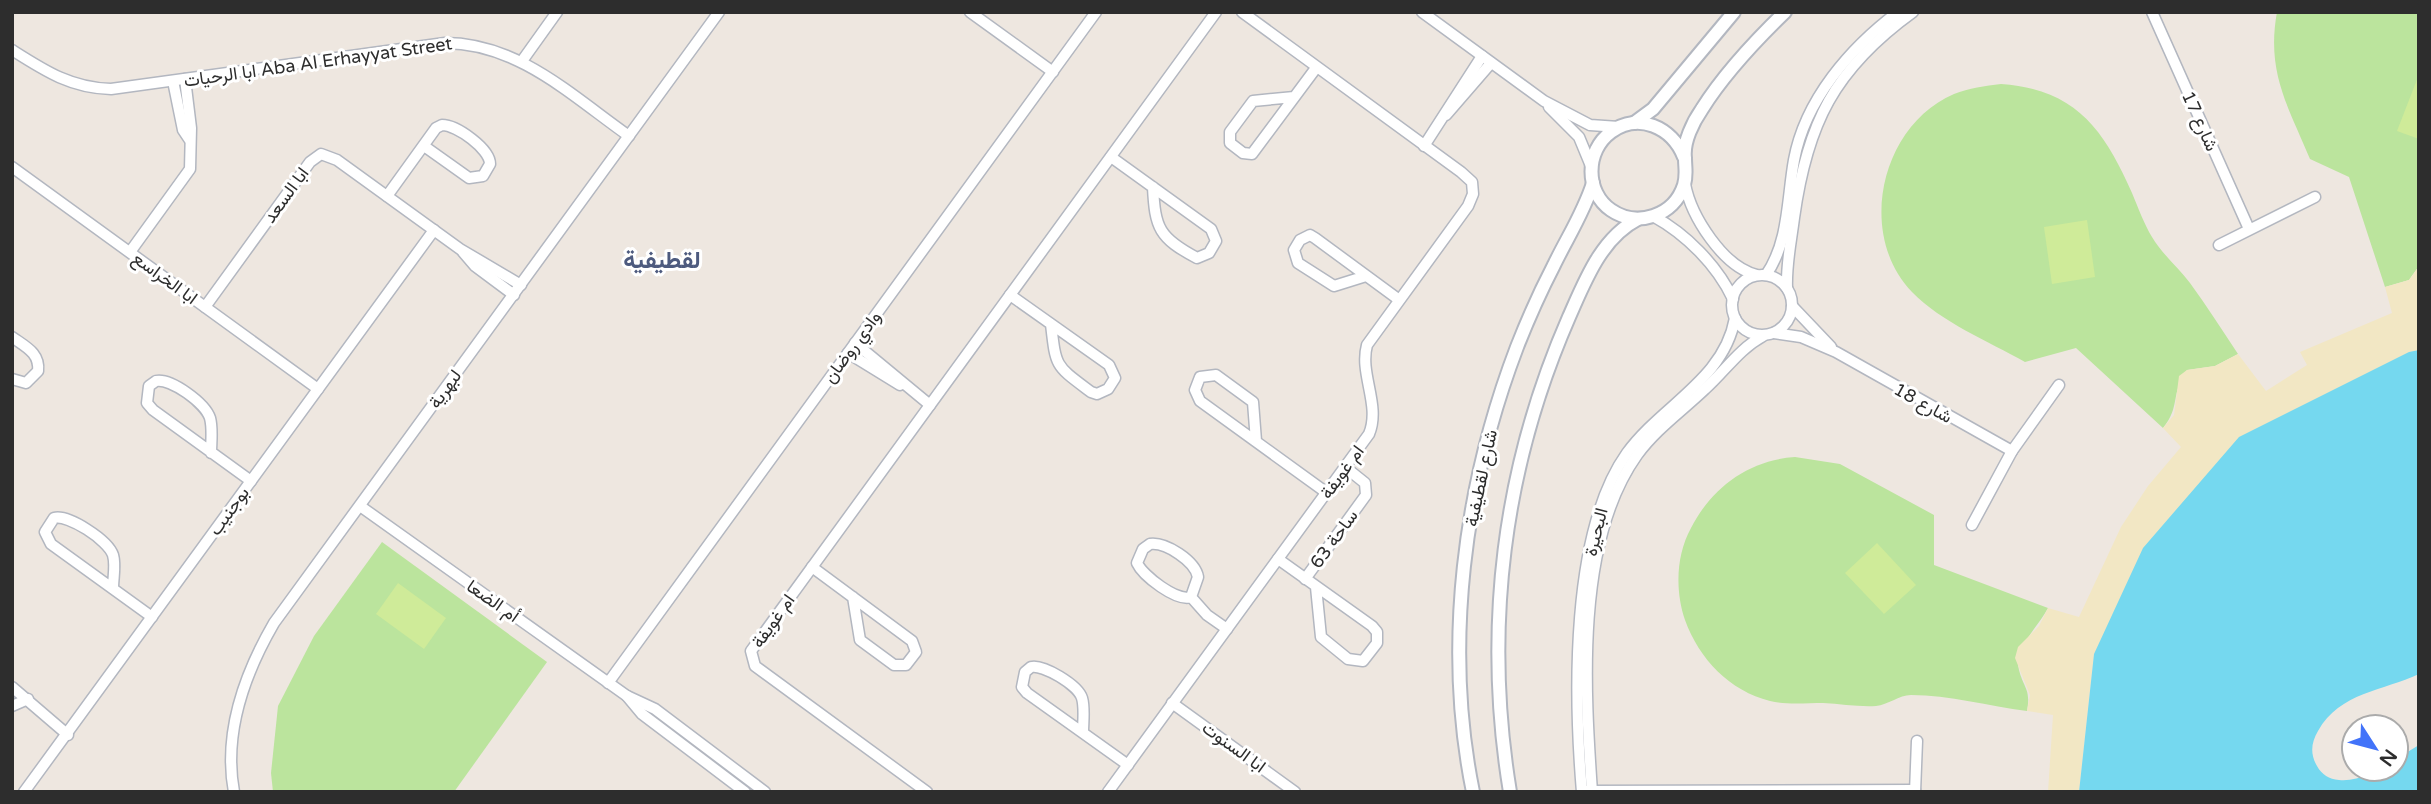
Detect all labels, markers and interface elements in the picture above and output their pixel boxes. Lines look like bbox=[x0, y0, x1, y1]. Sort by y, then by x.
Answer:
street label: ابا الرحيات Aba Al Erhayyat Street bbox=[182, 32, 454, 92]
street label: شارع 17 bbox=[2176, 88, 2223, 155]
street label: ابا السعد bbox=[258, 163, 314, 227]
district label: لقطيفية bbox=[623, 246, 701, 275]
street label: ابا الخراسع bbox=[127, 247, 202, 310]
street label: وادي روضان bbox=[818, 307, 889, 390]
street label: لبهرية bbox=[424, 365, 466, 413]
street label: شارع 18 bbox=[1889, 378, 1956, 429]
street label: شارع لقطيفية bbox=[1460, 428, 1503, 529]
street label: ام غويفة bbox=[1315, 441, 1370, 504]
street label: بوجنيب bbox=[204, 482, 254, 540]
street label: ساحة 63 bbox=[1305, 505, 1363, 573]
street label: البحيرة bbox=[1579, 506, 1613, 558]
street label: أم الضعا bbox=[462, 575, 524, 628]
street label: ام غويفة bbox=[747, 590, 800, 653]
north arrow bbox=[2340, 713, 2410, 783]
street label: ابا السنوت bbox=[1198, 717, 1270, 777]
text: N bbox=[2375, 745, 2401, 770]

